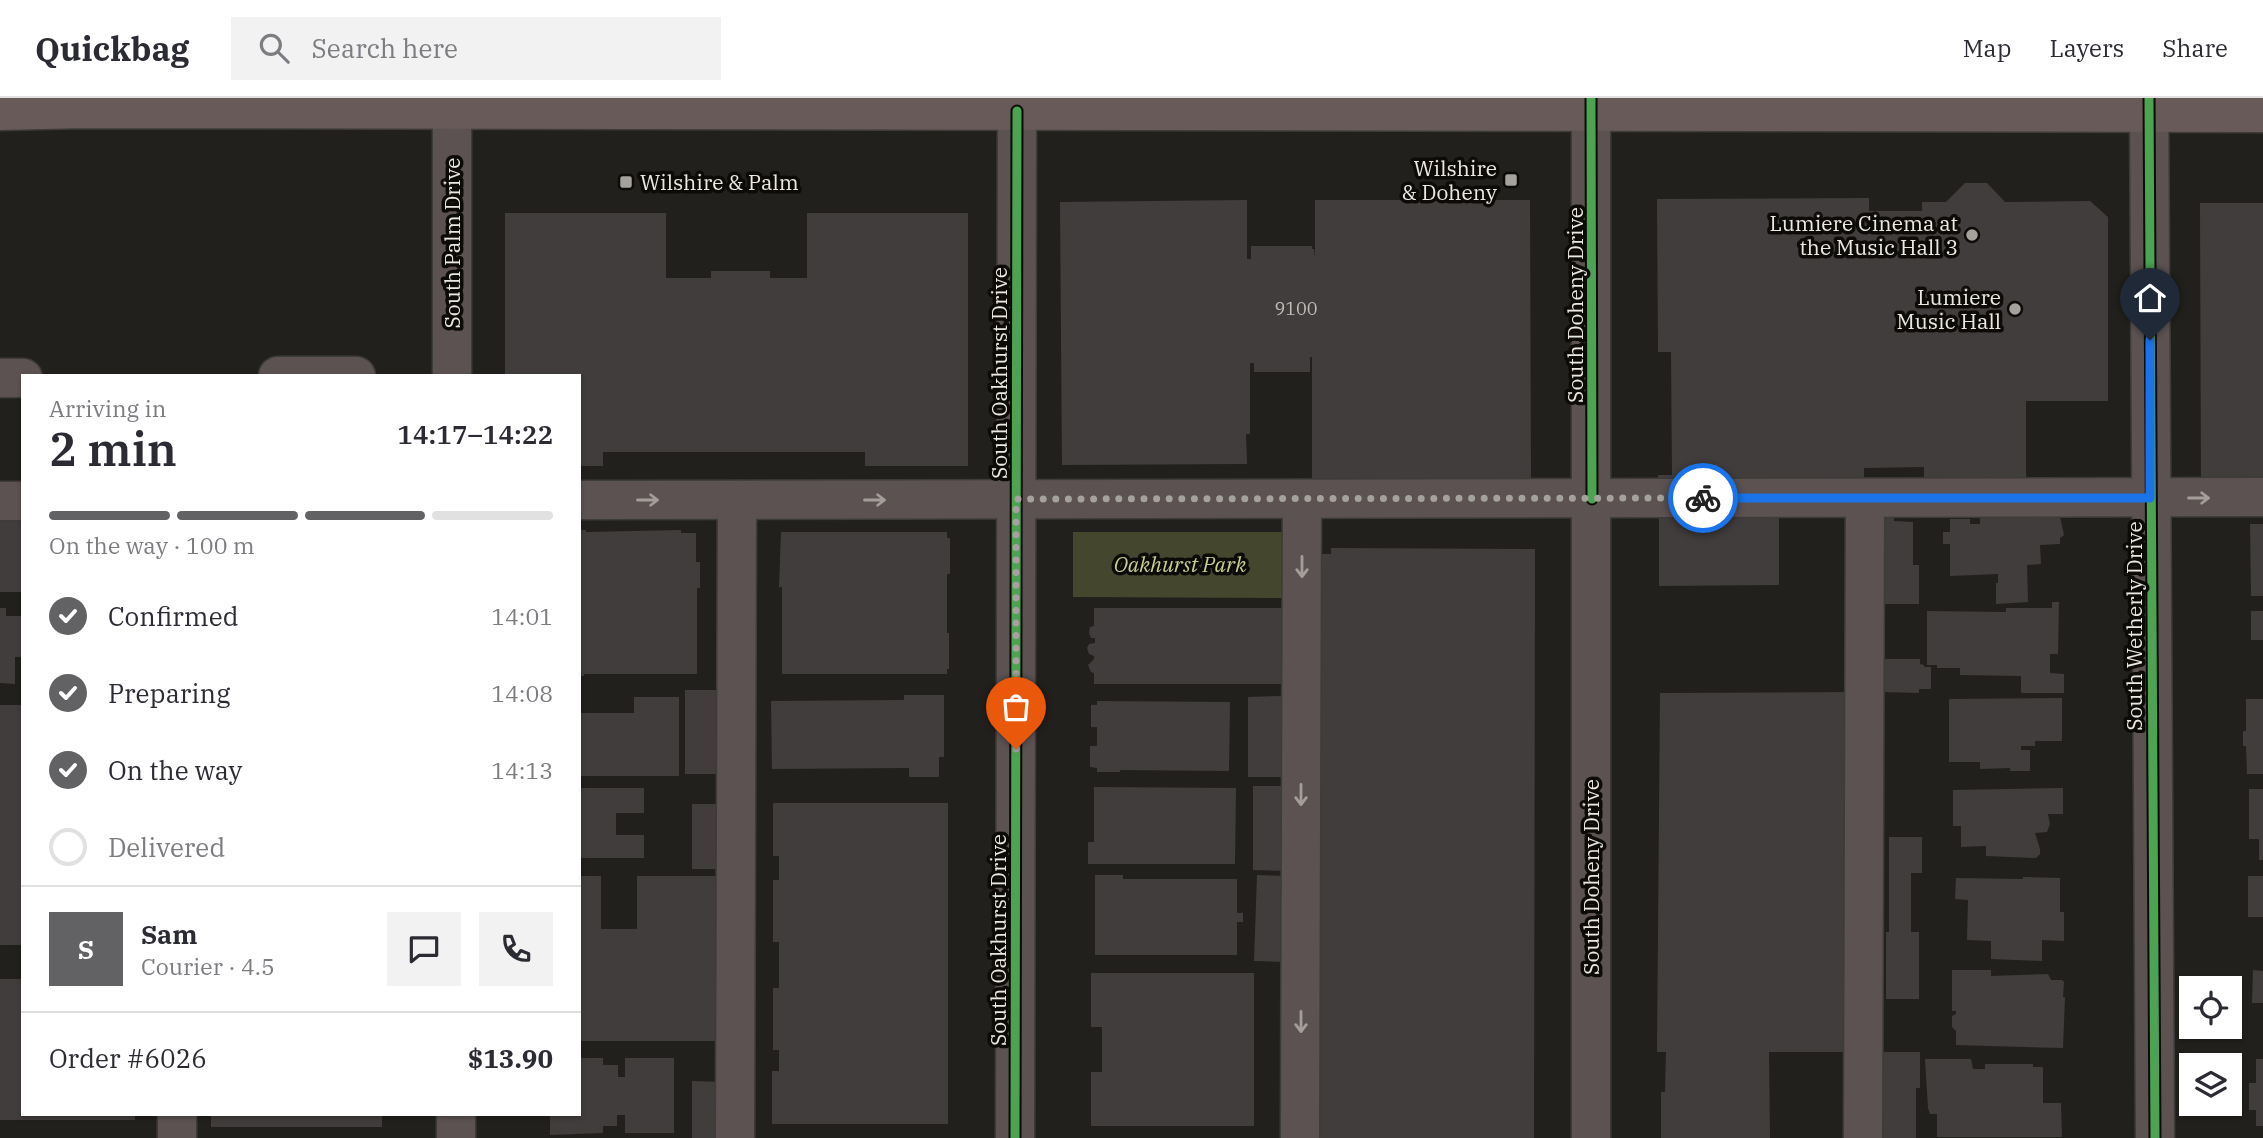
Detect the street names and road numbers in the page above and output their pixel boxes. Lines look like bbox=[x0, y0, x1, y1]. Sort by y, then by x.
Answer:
street label: South Palm Drive bbox=[438, 157, 466, 329]
street label: South Doheny Drive bbox=[1561, 207, 1589, 403]
street label: South Oakhurst Drive bbox=[985, 267, 1013, 479]
street label: South Wetherly Drive bbox=[2120, 521, 2148, 731]
street label: South Doheny Drive bbox=[1577, 779, 1605, 975]
street label: South Oakhurst Drive bbox=[984, 834, 1012, 1046]

